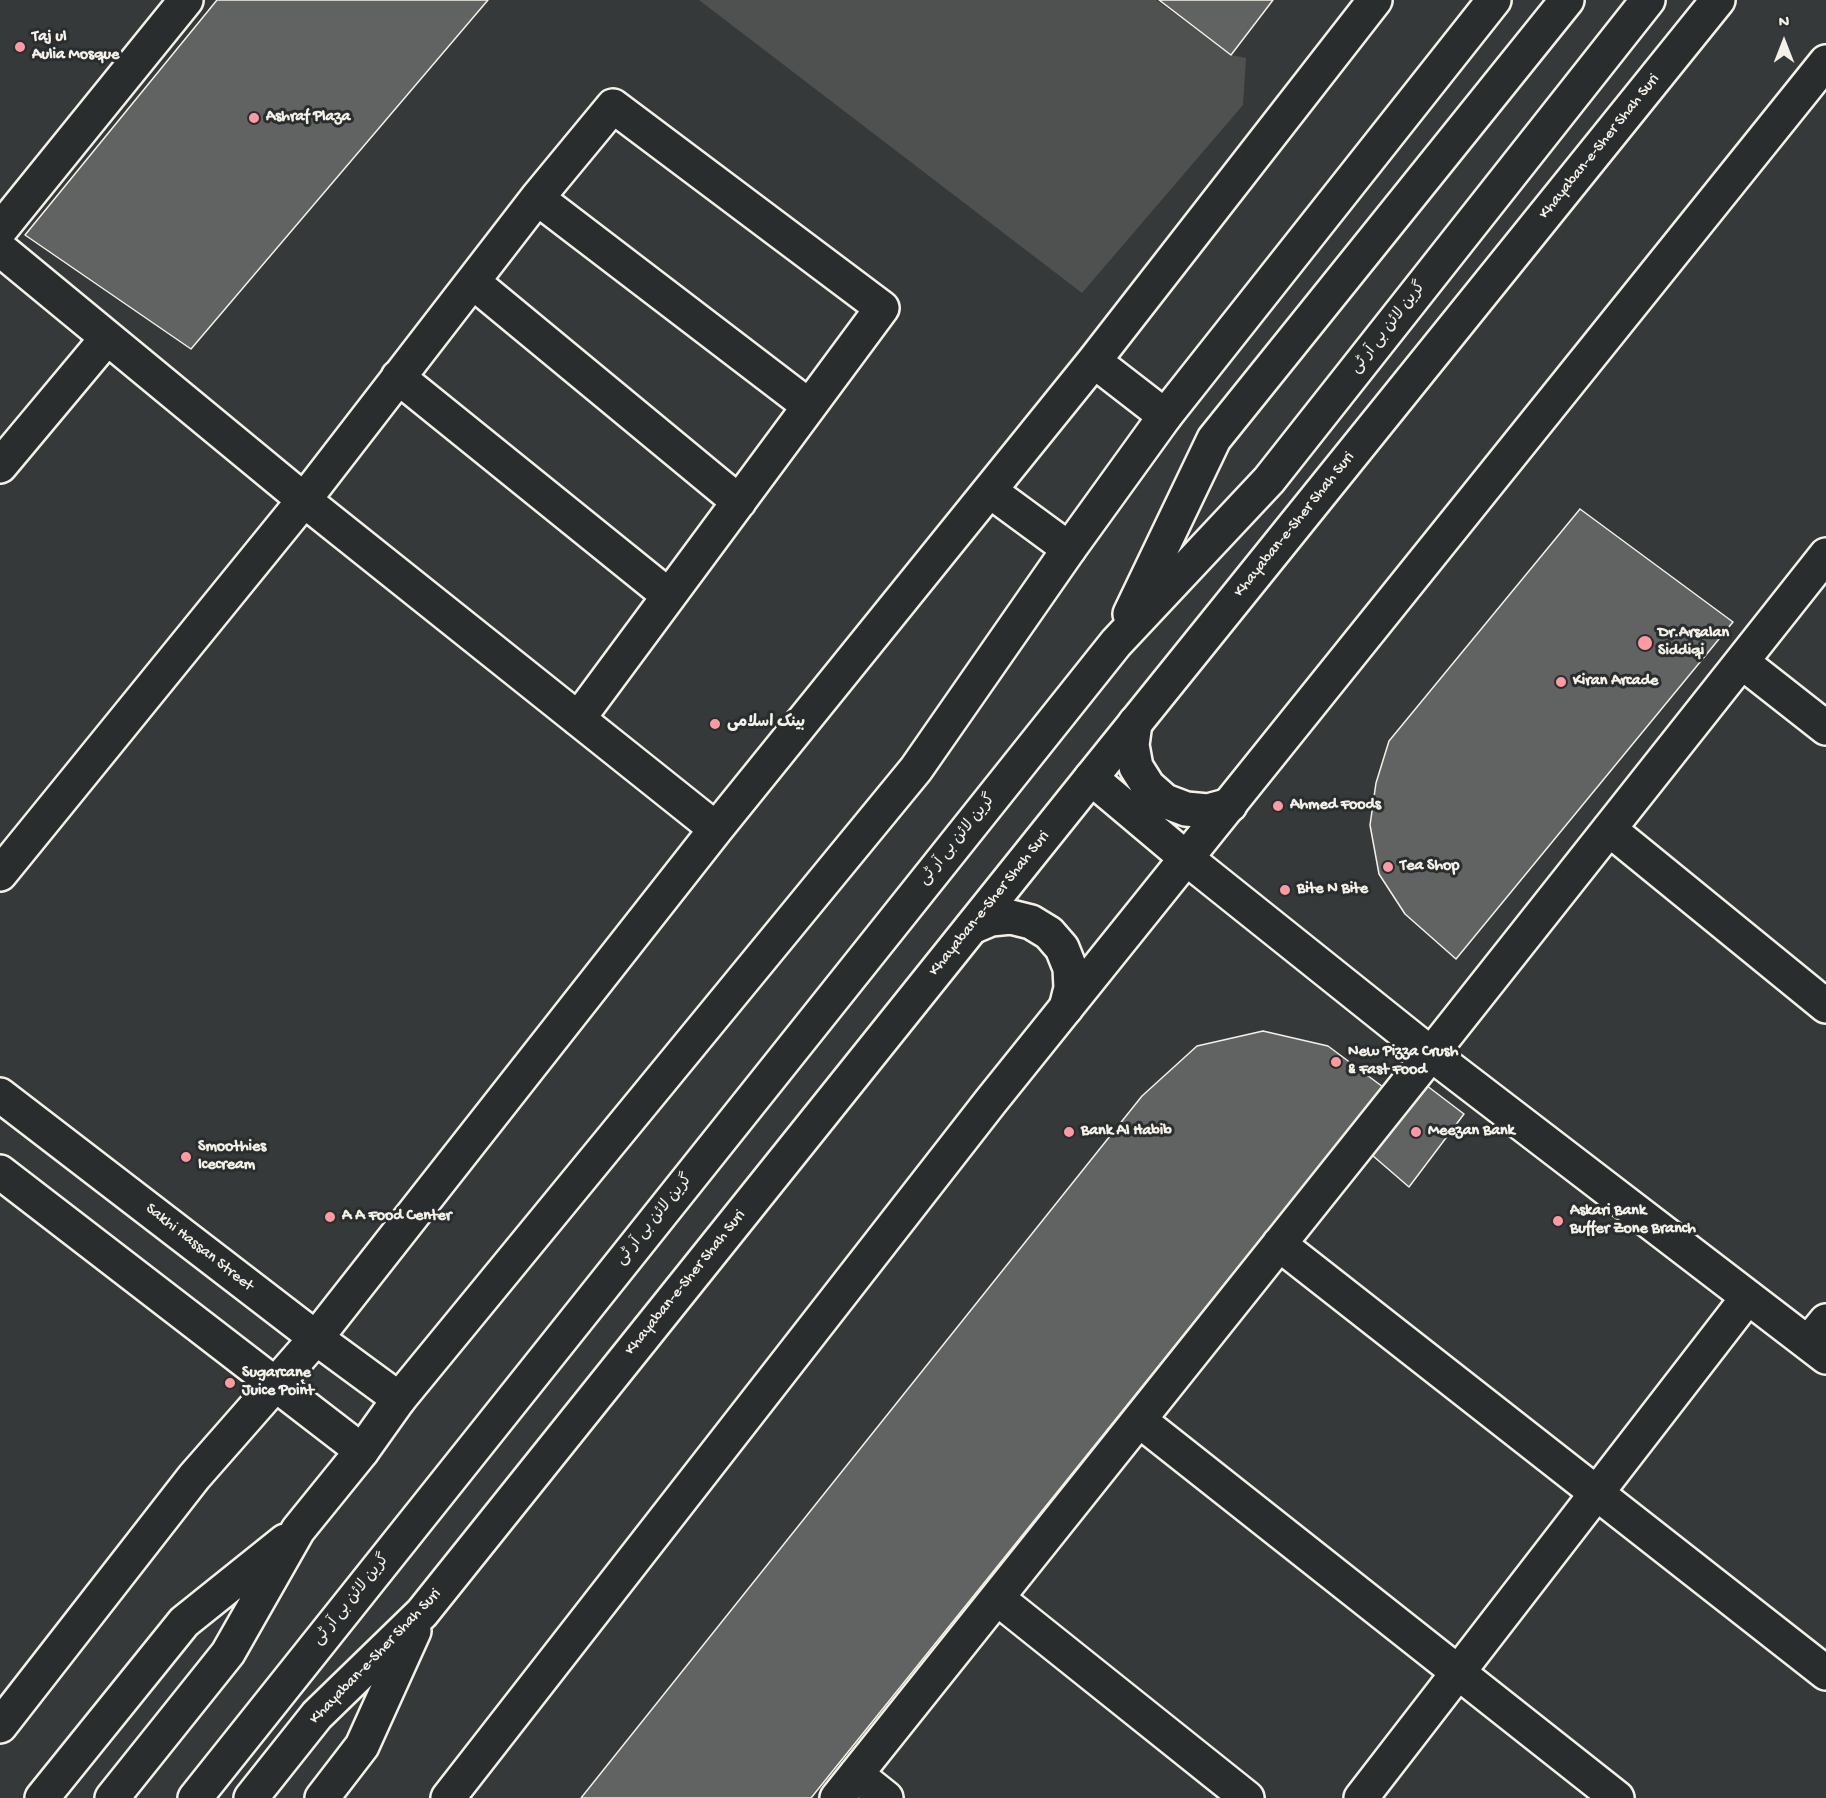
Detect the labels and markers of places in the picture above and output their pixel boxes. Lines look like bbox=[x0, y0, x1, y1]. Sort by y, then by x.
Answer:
place label: Taj ul Aulia Mosque bbox=[32, 28, 119, 66]
marker: Taj ul Aulia Mosque bbox=[13, 40, 27, 54]
place label: Ashraf Plaza bbox=[266, 108, 350, 128]
marker: Ashraf Plaza bbox=[247, 111, 261, 125]
place label: Dr.Arsalan Siddiqi bbox=[1658, 624, 1729, 662]
marker: Dr.Arsalan Siddiqi bbox=[1636, 634, 1654, 652]
place label: Kiran Arcade bbox=[1573, 672, 1658, 692]
marker: Kiran Arcade bbox=[1554, 675, 1568, 689]
place label: بینک اسلامی bbox=[727, 714, 805, 734]
marker: بینک اسلامی bbox=[708, 717, 722, 731]
place label: Ahmed Foods bbox=[1290, 796, 1381, 816]
marker: Ahmed Foods bbox=[1271, 799, 1285, 813]
place label: Tea Shop bbox=[1400, 857, 1459, 877]
marker: Tea Shop bbox=[1381, 860, 1395, 874]
place label: Bite N Bite bbox=[1297, 880, 1368, 900]
marker: Bite N Bite bbox=[1278, 883, 1292, 897]
place label: New Pizza Crush & Fast Food bbox=[1348, 1043, 1458, 1081]
marker: New Pizza Crush & Fast Food bbox=[1329, 1055, 1343, 1069]
place label: Bank Al Habib bbox=[1081, 1122, 1172, 1142]
place label: Meezan Bank bbox=[1428, 1122, 1515, 1142]
marker: Bank Al Habib bbox=[1062, 1125, 1076, 1139]
marker: Meezan Bank bbox=[1409, 1125, 1423, 1139]
place label: Smoothies Icecream bbox=[198, 1138, 266, 1176]
marker: Smoothies Icecream bbox=[179, 1150, 193, 1164]
place label: Askari Bank Buffer Zone Branch bbox=[1570, 1202, 1696, 1240]
place label: A A Food Center bbox=[342, 1207, 451, 1227]
marker: A A Food Center bbox=[323, 1210, 337, 1224]
marker: Askari Bank Buffer Zone Branch bbox=[1551, 1214, 1565, 1228]
place label: Sugarcane Juice Point bbox=[242, 1364, 314, 1402]
marker: Sugarcane Juice Point bbox=[223, 1376, 237, 1390]

